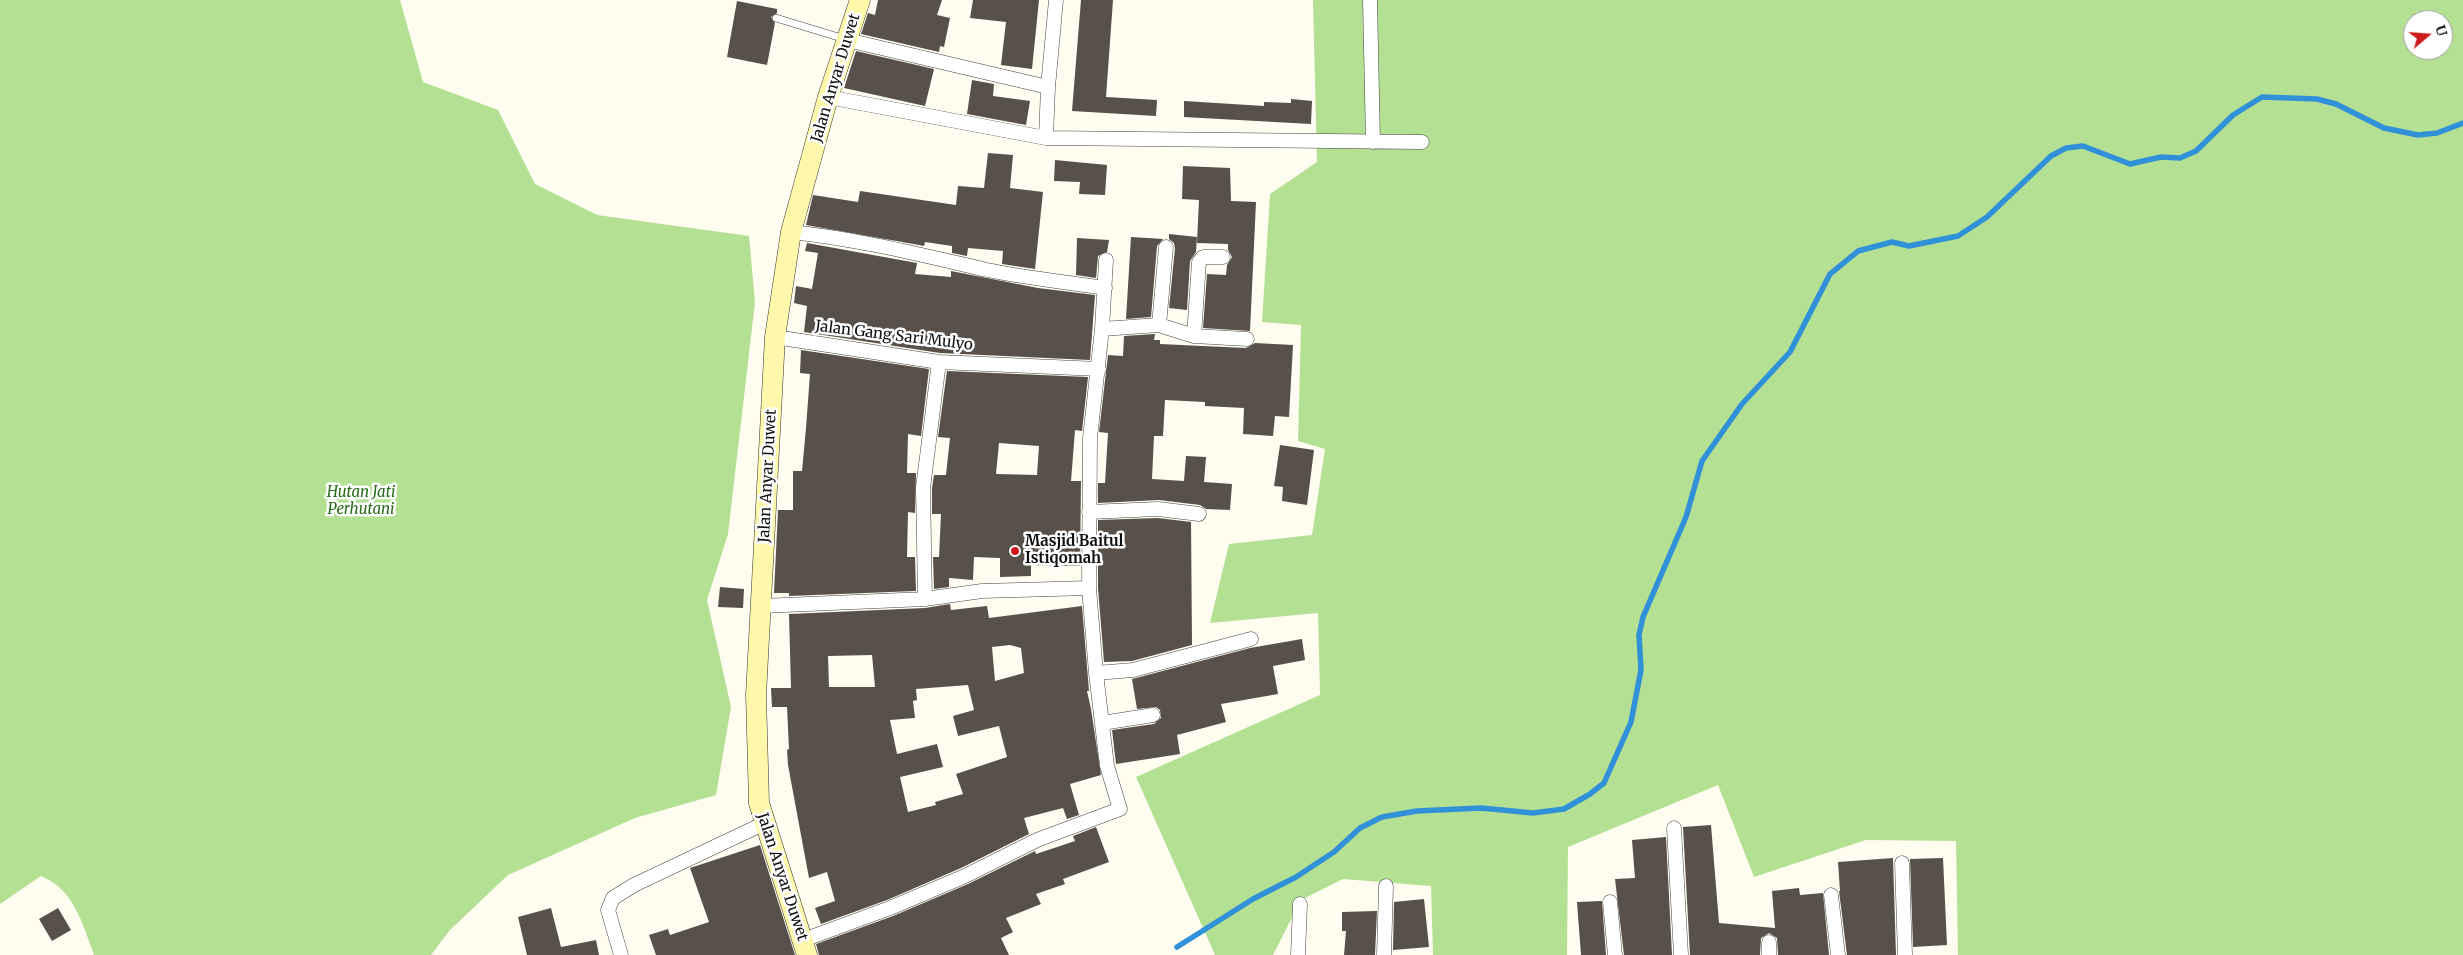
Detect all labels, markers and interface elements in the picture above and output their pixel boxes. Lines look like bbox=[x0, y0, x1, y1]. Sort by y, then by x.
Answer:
north arrow bbox=[2403, 10, 2453, 60]
street label: Jalan Anyar Duwet bbox=[808, 11, 864, 145]
text: U bbox=[2431, 23, 2451, 38]
street label: Jalan Gang Sari Mulyo bbox=[814, 317, 974, 355]
street label: Jalan Anyar Duwet bbox=[756, 409, 780, 543]
park label: Hutan Jati Perhutani bbox=[327, 484, 395, 519]
place label: Masjid Baitul Istiqomah bbox=[1025, 533, 1123, 568]
marker: Masjid Baitul Istiqomah bbox=[1009, 545, 1021, 557]
street label: Jalan Anyar Duwet bbox=[753, 811, 811, 943]

